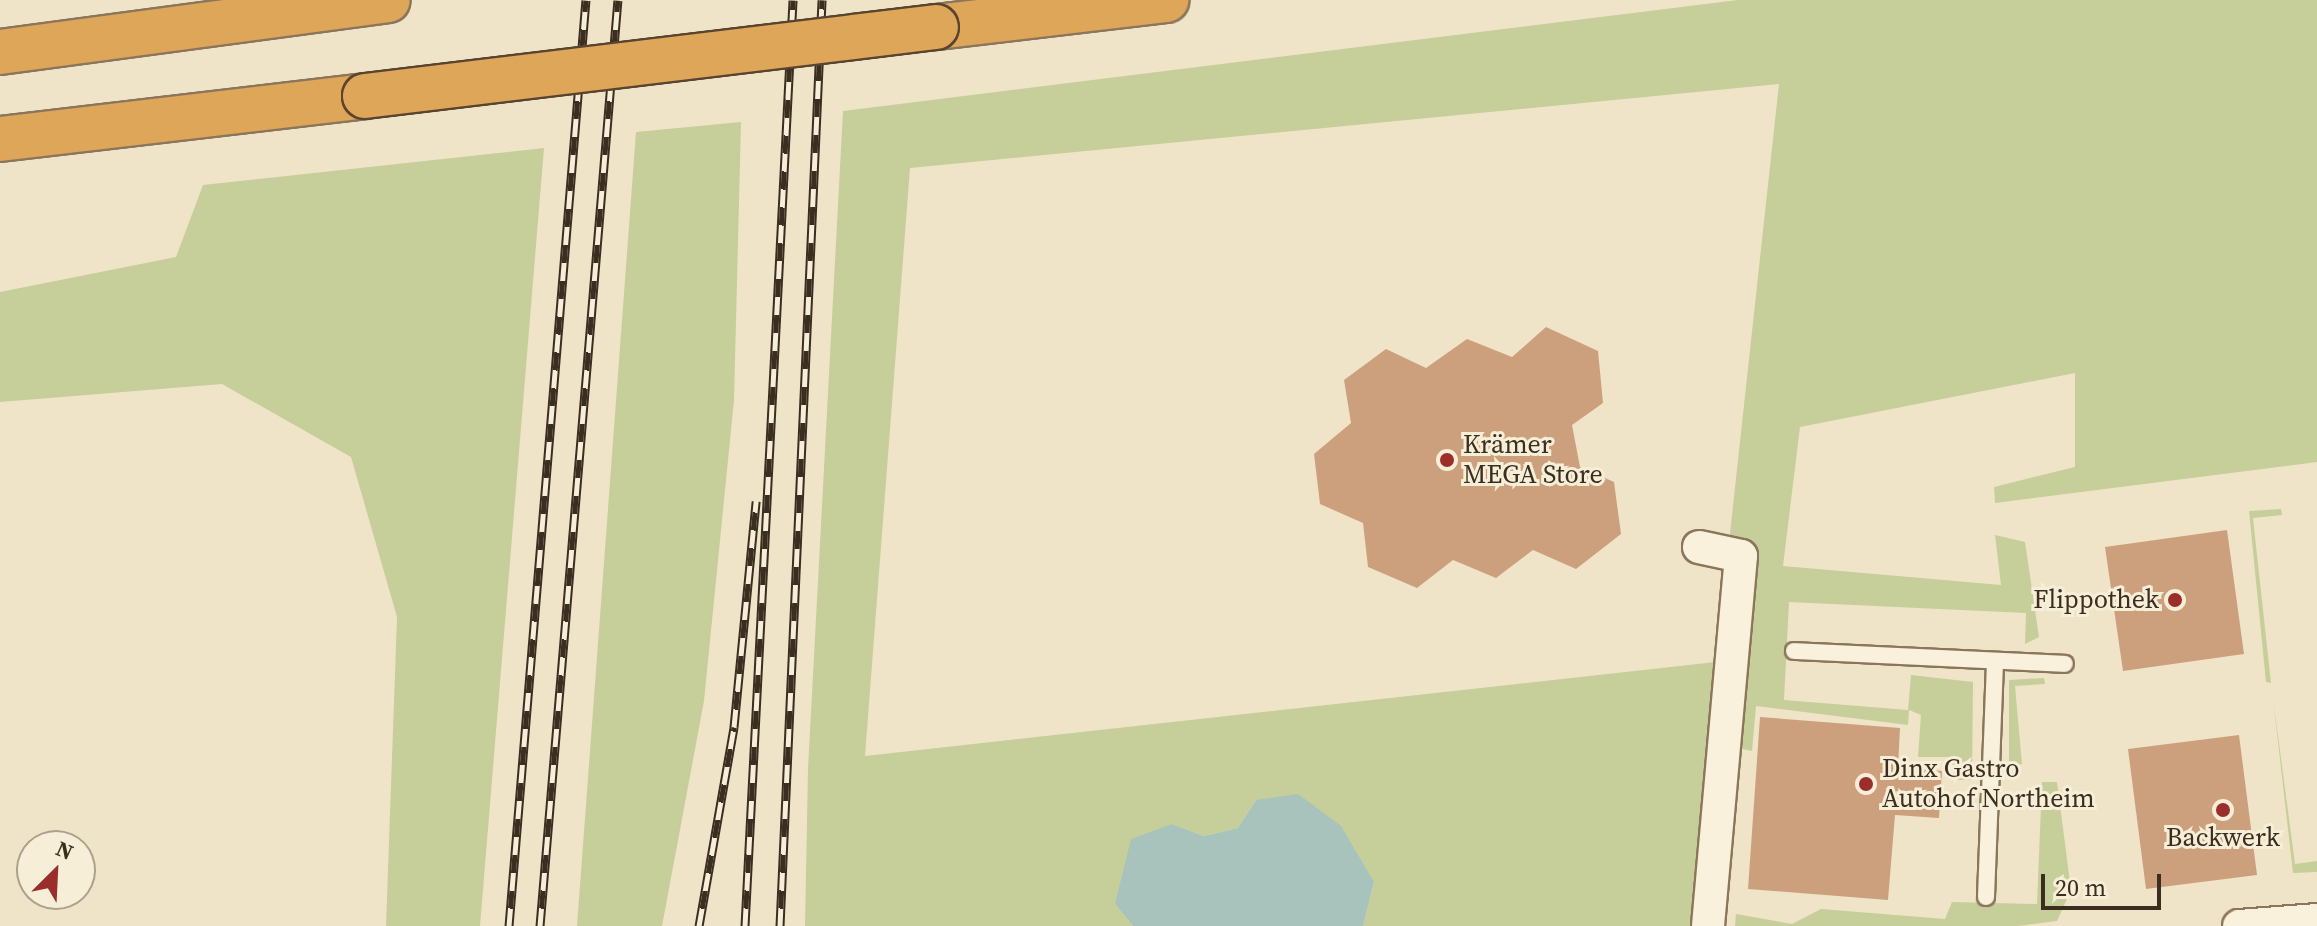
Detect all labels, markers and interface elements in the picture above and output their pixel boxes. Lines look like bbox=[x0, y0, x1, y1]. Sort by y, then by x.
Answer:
place label: Krämer MEGA Store bbox=[1463, 429, 1603, 490]
marker: Krämer MEGA Store bbox=[1438, 451, 1456, 469]
place label: Flippothek bbox=[2033, 584, 2159, 616]
marker: Flippothek bbox=[2166, 591, 2184, 609]
place label: Dinx Gastro Autohof Northeim bbox=[1882, 753, 2095, 814]
marker: Dinx Gastro Autohof Northeim bbox=[1857, 775, 1875, 793]
marker: Backwerk bbox=[2214, 801, 2232, 819]
place label: Backwerk bbox=[2166, 822, 2280, 854]
north arrow bbox=[16, 830, 96, 910]
text: N bbox=[52, 833, 78, 867]
scale bar bbox=[2045, 858, 2165, 908]
text: 20 m bbox=[2055, 871, 2106, 904]

